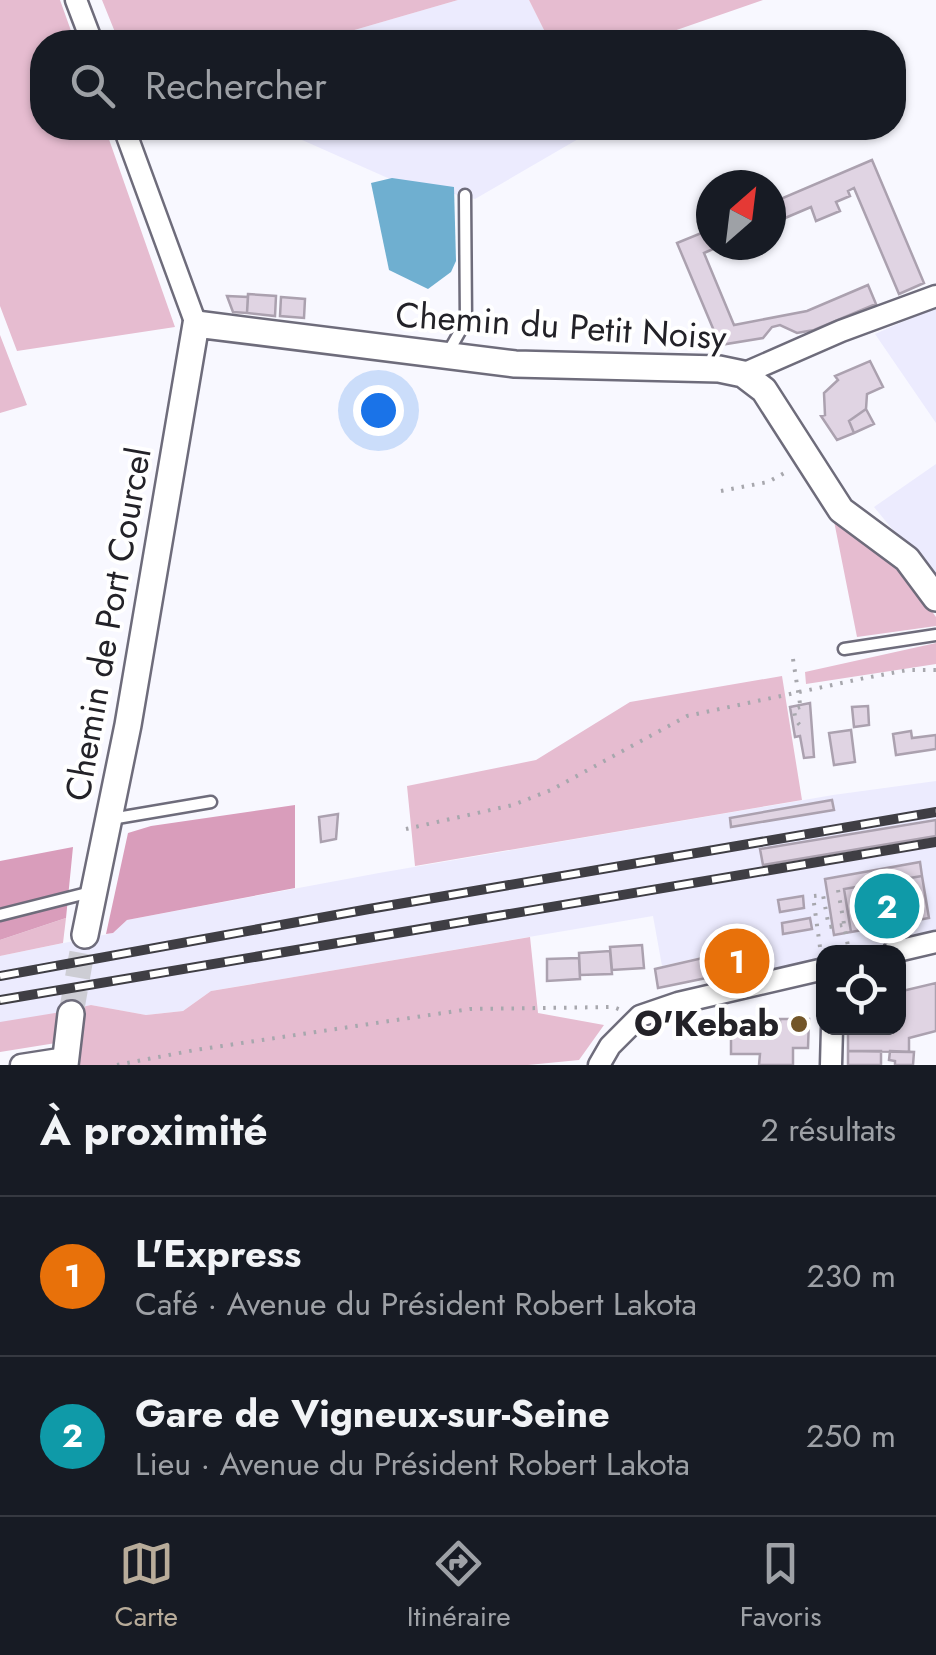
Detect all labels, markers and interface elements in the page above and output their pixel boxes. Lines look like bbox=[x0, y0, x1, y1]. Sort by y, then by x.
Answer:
search box bbox=[30, 30, 906, 140]
icon: search bbox=[65, 58, 120, 113]
text: Rechercher bbox=[145, 58, 327, 113]
north arrow bbox=[696, 170, 786, 260]
street label: Chemin du Petit Noisy bbox=[394, 289, 729, 363]
your location bbox=[353, 385, 404, 436]
street label: Chemin de Port Courcel bbox=[52, 443, 164, 805]
pin: 2 bbox=[854, 868, 920, 944]
pin: 1 bbox=[704, 924, 770, 998]
map controls bbox=[816, 945, 906, 1035]
button: locate bbox=[816, 945, 906, 1035]
place label: O'Kebab bbox=[634, 999, 779, 1049]
marker: O'Kebab bbox=[788, 1013, 810, 1035]
text: À proximité bbox=[40, 1100, 268, 1161]
text: 2 résultats bbox=[761, 1107, 896, 1153]
text: L'Express bbox=[135, 1226, 301, 1281]
text: 1 bbox=[64, 1253, 81, 1299]
text: 230 m bbox=[807, 1253, 896, 1299]
text: Café · Avenue du Président Robert Lakota bbox=[135, 1281, 697, 1327]
text: Gare de Vigneux-sur-Seine bbox=[135, 1386, 610, 1441]
text: 2 bbox=[62, 1413, 83, 1459]
text: 250 m bbox=[806, 1413, 896, 1459]
text: Lieu · Avenue du Président Robert Lakota bbox=[135, 1441, 690, 1487]
tab: Carte bbox=[114, 1536, 178, 1637]
tab: Itinéraire bbox=[407, 1536, 511, 1637]
tab: Favoris bbox=[740, 1536, 822, 1637]

